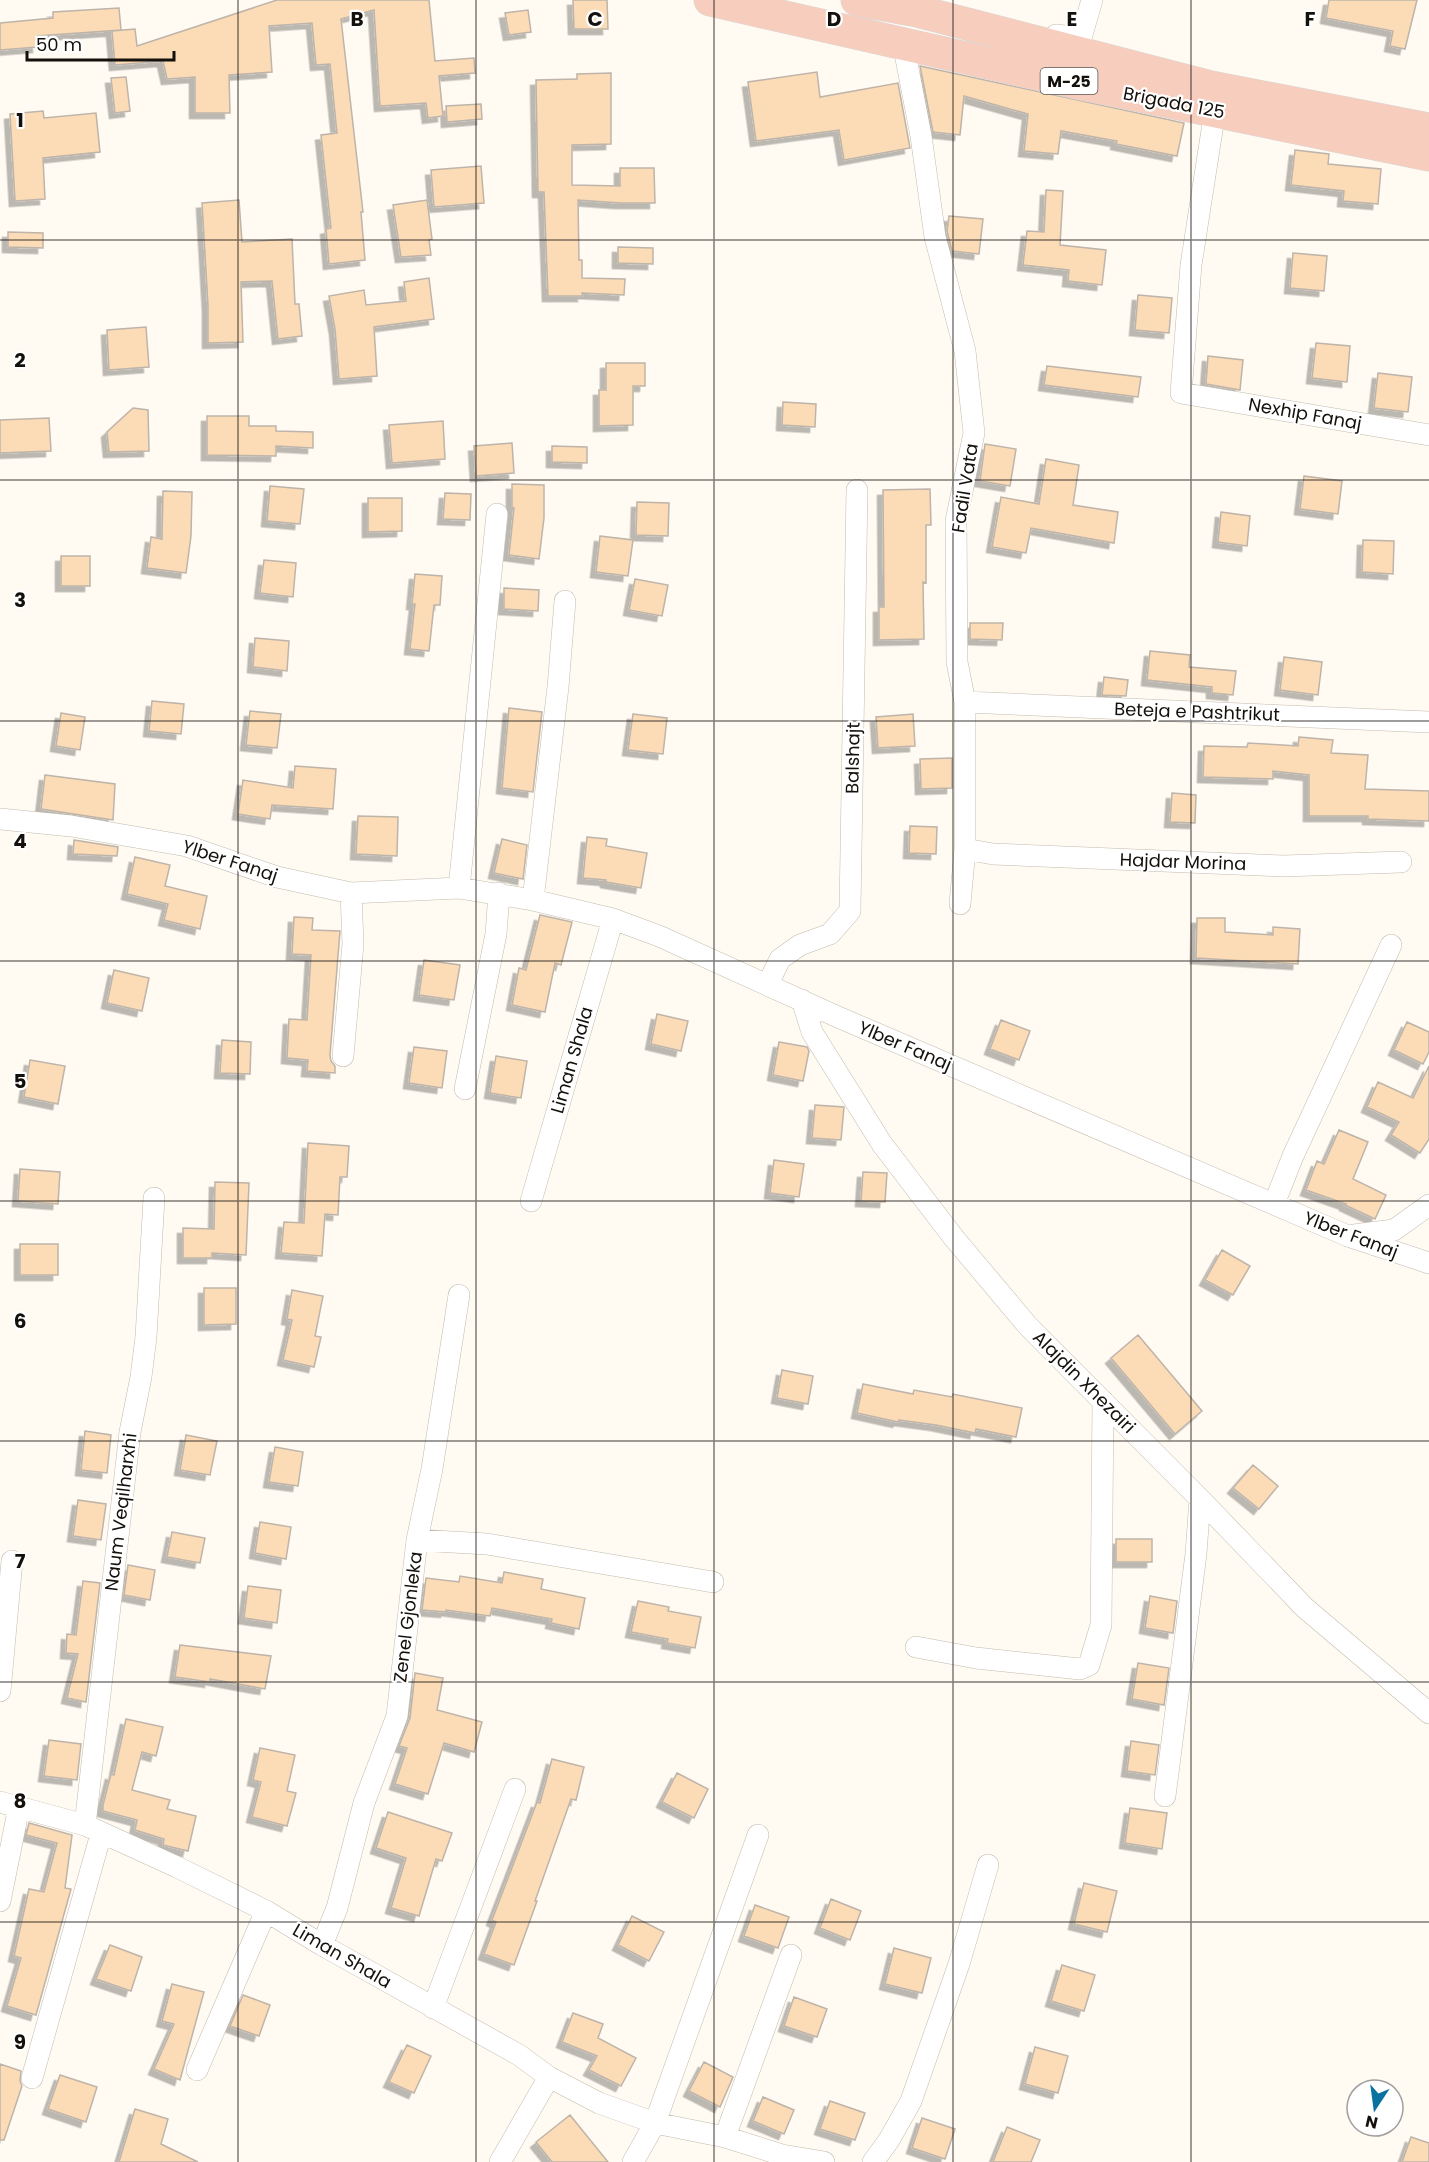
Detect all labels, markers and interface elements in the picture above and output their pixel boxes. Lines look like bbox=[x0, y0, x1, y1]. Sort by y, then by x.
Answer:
text: B bbox=[350, 5, 364, 33]
text: C bbox=[587, 5, 603, 33]
text: D bbox=[827, 5, 841, 33]
text: E bbox=[1067, 5, 1077, 33]
text: F bbox=[1305, 5, 1316, 33]
scale bar bbox=[27, 24, 174, 62]
text: 50 m bbox=[36, 32, 82, 57]
road number: M-25 bbox=[1040, 68, 1098, 94]
street label: Brigada 125 bbox=[1121, 80, 1227, 125]
text: 1 bbox=[16, 106, 24, 134]
text: 2 bbox=[14, 346, 26, 374]
street label: Nexhip Fanaj bbox=[1246, 391, 1364, 436]
street label: Fadil Vata bbox=[945, 441, 984, 534]
text: 3 bbox=[14, 586, 26, 614]
street label: Beteja e Pashtrikut bbox=[1114, 696, 1280, 727]
street label: Balshajt bbox=[839, 722, 866, 794]
text: 4 bbox=[13, 827, 27, 855]
street label: Ylber Fanaj bbox=[179, 833, 281, 888]
street label: Hajdar Morina bbox=[1119, 847, 1247, 876]
street label: Liman Shala bbox=[544, 1004, 599, 1116]
street label: Ylber Fanaj bbox=[855, 1015, 956, 1076]
text: 5 bbox=[14, 1067, 27, 1095]
street label: Ylber Fanaj bbox=[1300, 1205, 1402, 1264]
text: 6 bbox=[14, 1307, 26, 1335]
street label: Alajdin Xhezairi bbox=[1027, 1325, 1141, 1439]
street label: Naum Veqilharxhi bbox=[98, 1432, 143, 1592]
text: 7 bbox=[15, 1547, 26, 1575]
street label: Zenel Gjonleka bbox=[387, 1550, 428, 1684]
text: 8 bbox=[14, 1787, 26, 1815]
street label: Liman Shala bbox=[288, 1917, 396, 1994]
text: 9 bbox=[14, 2028, 26, 2056]
north arrow bbox=[1345, 2078, 1405, 2138]
text: N bbox=[1363, 2110, 1380, 2135]

